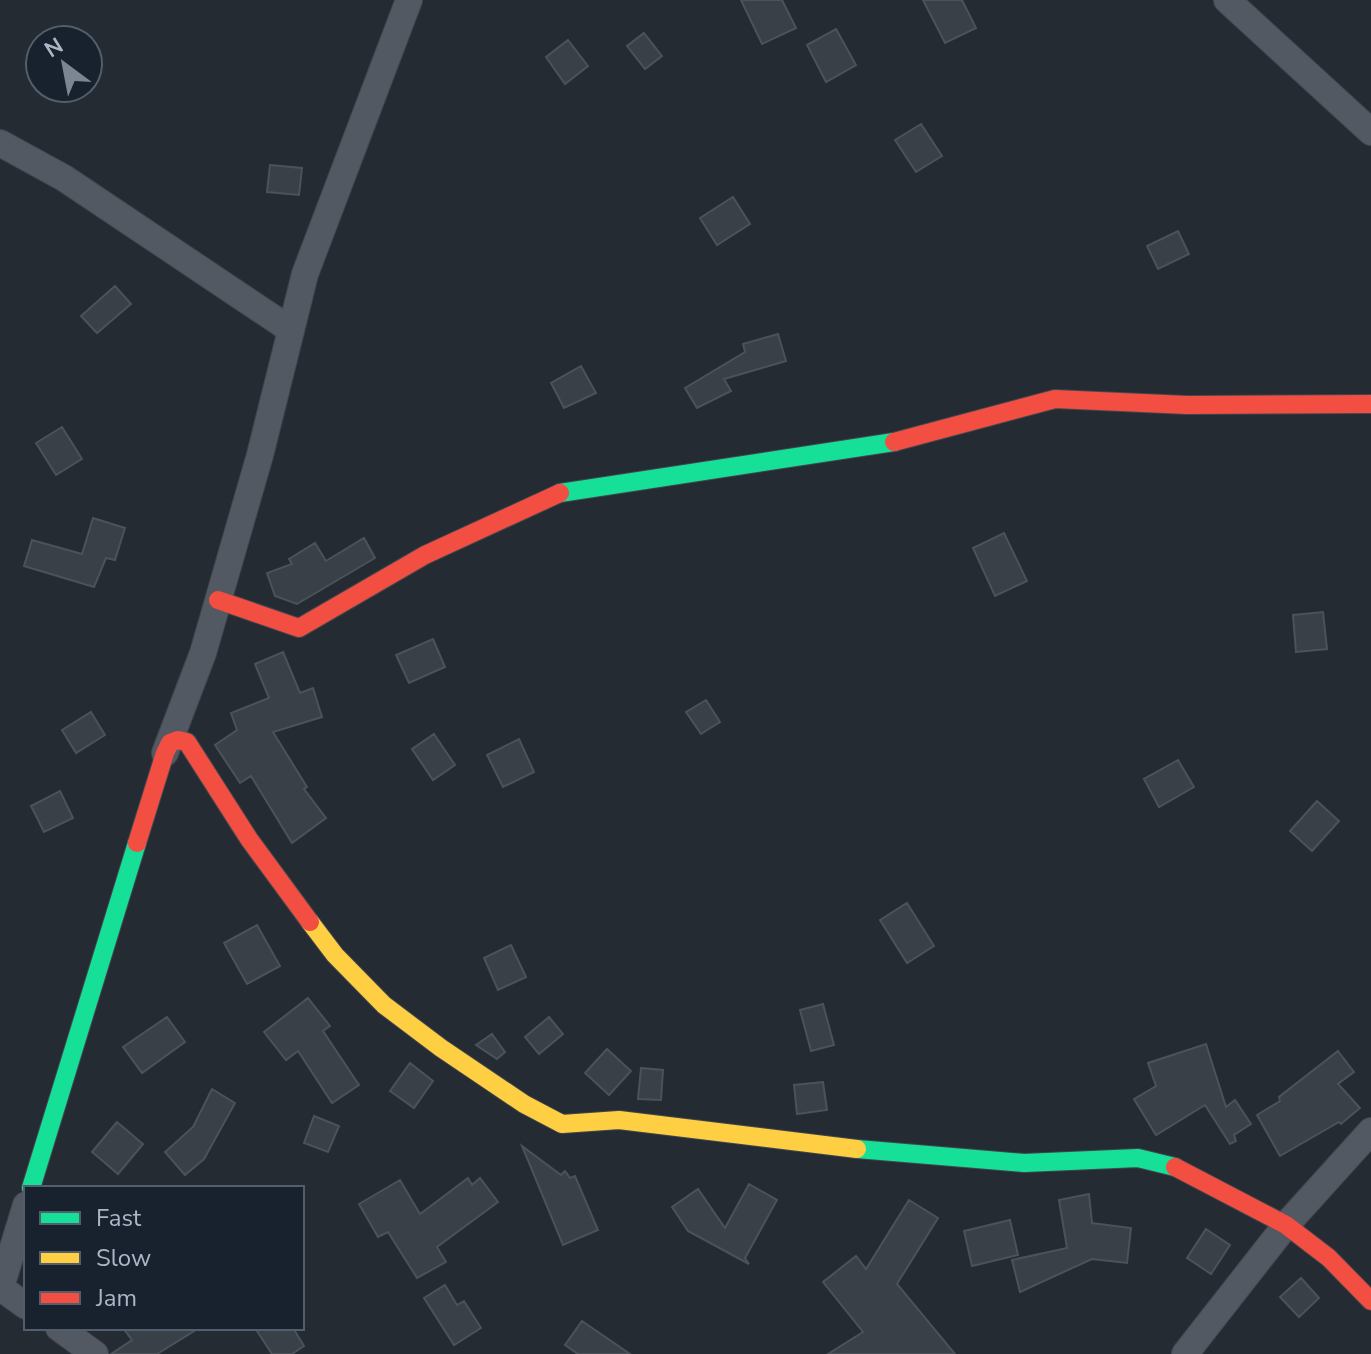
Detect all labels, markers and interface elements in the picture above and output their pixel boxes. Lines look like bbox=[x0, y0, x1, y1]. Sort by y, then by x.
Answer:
north arrow bbox=[24, 24, 104, 104]
text: N bbox=[39, 31, 69, 65]
legend bbox=[24, 1186, 304, 1330]
text: Fast bbox=[96, 1202, 142, 1234]
text: Slow bbox=[96, 1242, 151, 1274]
text: Jam bbox=[95, 1282, 137, 1314]

